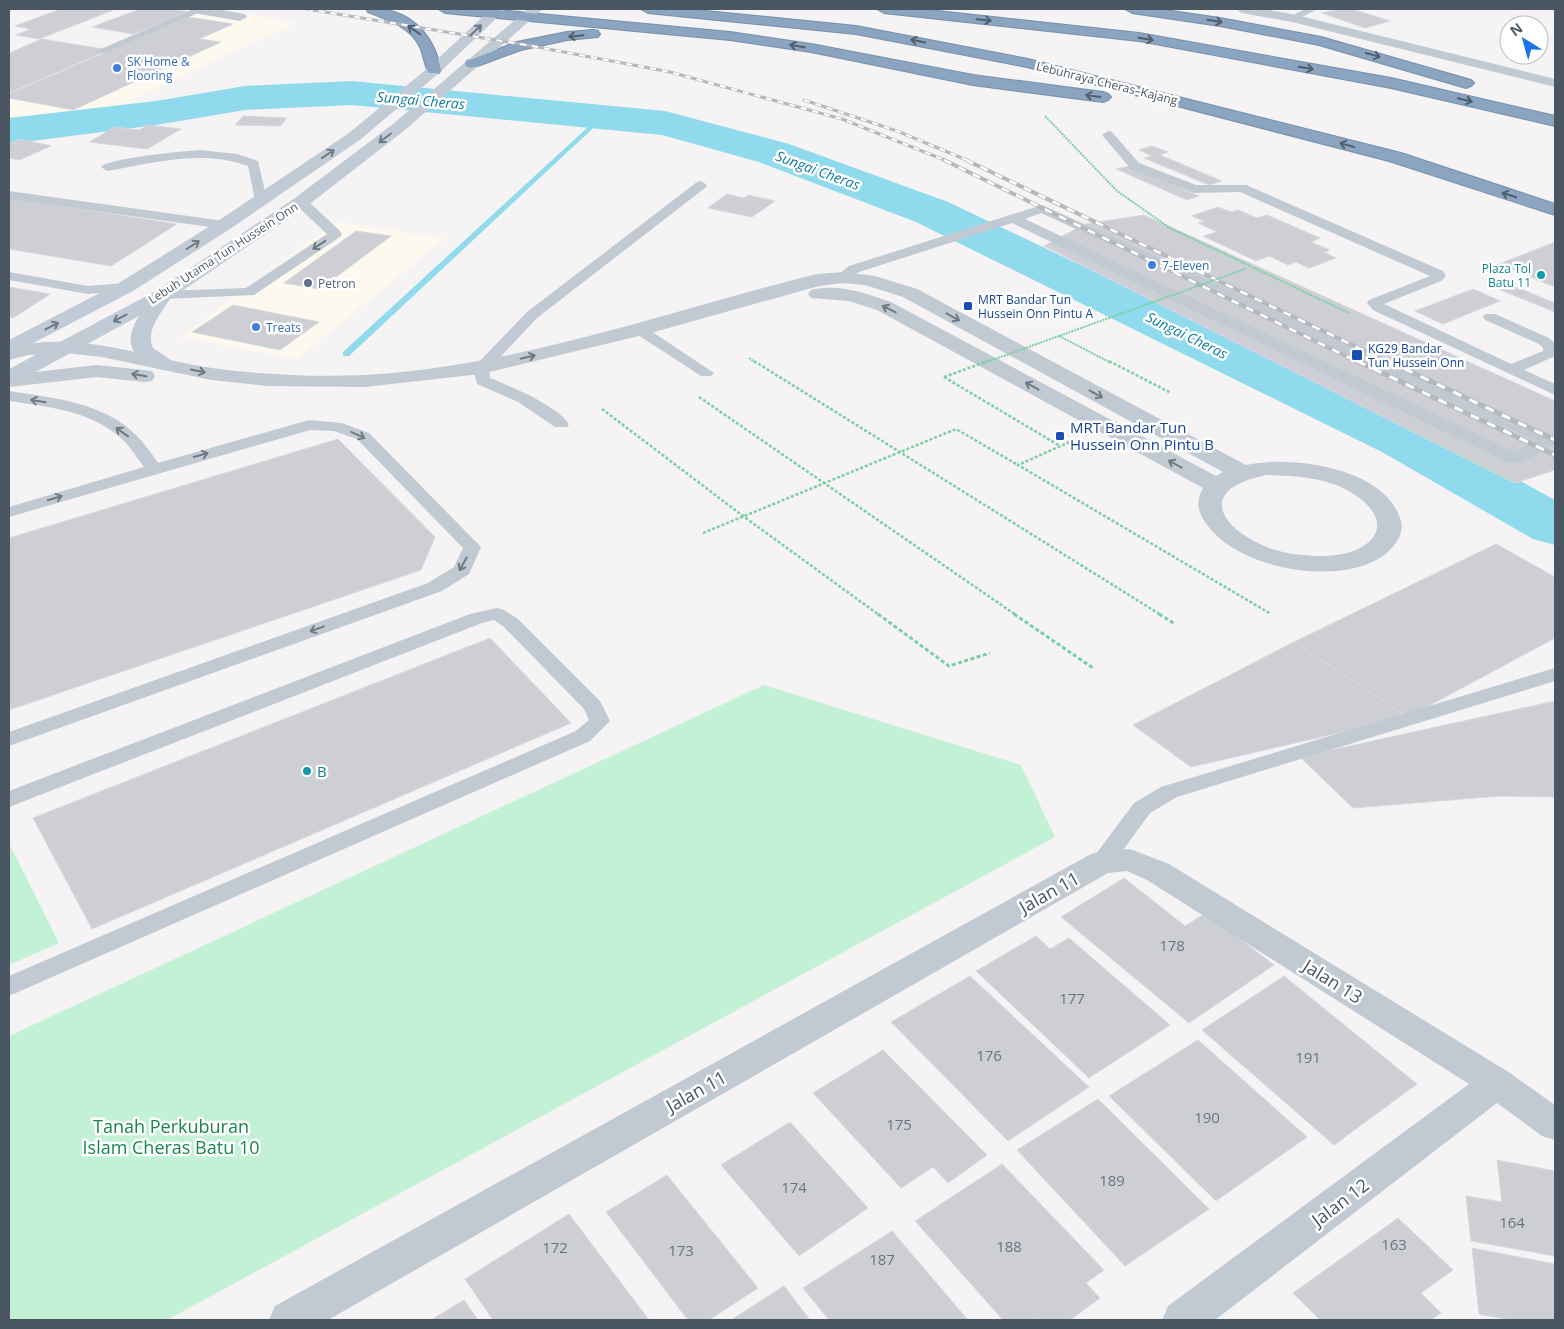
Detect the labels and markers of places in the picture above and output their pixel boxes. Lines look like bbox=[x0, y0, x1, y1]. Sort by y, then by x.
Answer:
place label: SK Home & Flooring bbox=[127, 53, 190, 84]
marker: SK Home & Flooring bbox=[111, 62, 123, 74]
place label: 7-Eleven bbox=[1162, 257, 1209, 274]
marker: 7-Eleven bbox=[1146, 259, 1158, 271]
place label: Plaza Tol Batu 11 bbox=[1482, 260, 1531, 291]
marker: Plaza Tol Batu 11 bbox=[1535, 269, 1547, 281]
place label: Petron bbox=[318, 275, 356, 292]
marker: Petron bbox=[302, 277, 314, 289]
place label: MRT Bandar Tun Hussein Onn Pintu A bbox=[978, 291, 1093, 322]
marker: MRT Bandar Tun Hussein Onn Pintu A bbox=[962, 300, 974, 312]
place label: Treats bbox=[266, 319, 301, 336]
marker: Treats bbox=[250, 321, 262, 333]
place label: KG29 Bandar Tun Hussein Onn bbox=[1368, 340, 1464, 371]
marker: KG29 Bandar Tun Hussein Onn bbox=[1350, 348, 1364, 362]
place label: MRT Bandar Tun Hussein Onn Pintu B bbox=[1070, 417, 1214, 454]
marker: MRT Bandar Tun Hussein Onn Pintu B bbox=[1054, 430, 1066, 442]
place label: B bbox=[317, 761, 327, 781]
marker: B bbox=[301, 765, 313, 777]

